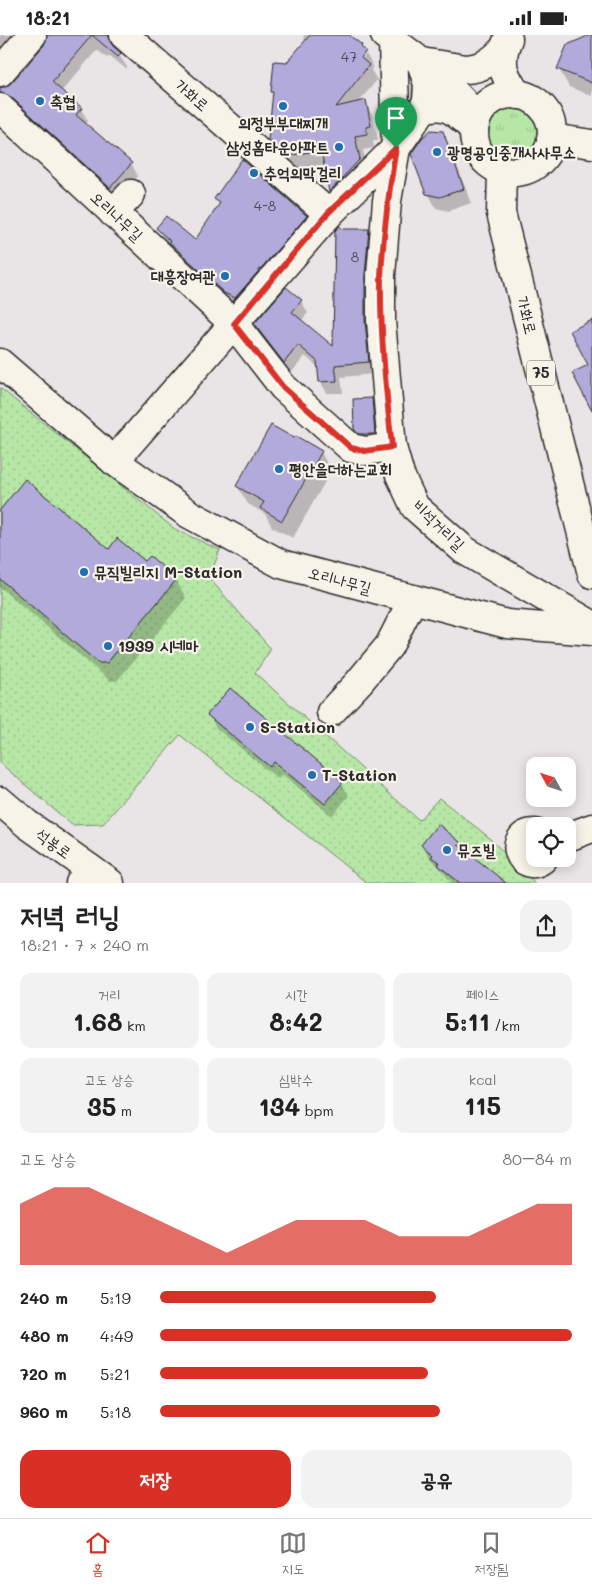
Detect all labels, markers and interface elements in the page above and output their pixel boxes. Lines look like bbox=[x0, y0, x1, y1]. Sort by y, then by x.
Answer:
text: 18:21 bbox=[25, 5, 70, 30]
house number: 47 bbox=[341, 47, 357, 66]
street label: 가화로 bbox=[171, 74, 214, 115]
place label: 축협 bbox=[50, 90, 76, 111]
marker: 축협 bbox=[34, 95, 46, 107]
pin bbox=[375, 97, 417, 148]
marker: 의정부부대찌개 bbox=[277, 100, 289, 112]
icon: arrive bbox=[382, 104, 410, 132]
place label: 의정부부대찌개 bbox=[238, 112, 328, 133]
place label: 삼성홈타운아파트 bbox=[226, 136, 329, 157]
marker: 삼성홈타운아파트 bbox=[333, 141, 345, 153]
place label: 광명공인중개사사무소 bbox=[447, 141, 576, 162]
marker: 광명공인중개사사무소 bbox=[431, 146, 443, 158]
place label: 추억의막걸리 bbox=[264, 162, 341, 183]
marker: 추억의막걸리 bbox=[248, 167, 260, 179]
street label: 오리나무길 bbox=[87, 186, 148, 245]
house number: 4-8 bbox=[254, 196, 276, 215]
house number: 8 bbox=[351, 247, 359, 266]
place label: 대흥장여관 bbox=[151, 265, 215, 286]
marker: 대흥장여관 bbox=[219, 270, 231, 282]
street label: 가화로 bbox=[513, 294, 542, 336]
road number: 75 bbox=[527, 361, 555, 385]
place label: 평안을더하는교회 bbox=[289, 458, 392, 479]
marker: 평안을더하는교회 bbox=[273, 463, 285, 475]
street label: 비석거리길 bbox=[409, 495, 470, 555]
place label: 뮤직빌리지 M-Station bbox=[94, 561, 242, 582]
street label: 오리나무길 bbox=[306, 561, 374, 598]
marker: 뮤직빌리지 M-Station bbox=[78, 566, 90, 578]
place label: 1939 시네마 bbox=[118, 635, 198, 656]
marker: 1939 시네마 bbox=[102, 640, 114, 652]
place label: S-Station bbox=[260, 716, 335, 737]
marker: S-Station bbox=[244, 721, 256, 733]
north arrow bbox=[526, 757, 576, 807]
map controls bbox=[526, 757, 576, 867]
place label: T-Station bbox=[322, 764, 397, 785]
marker: T-Station bbox=[306, 769, 318, 781]
button: locate bbox=[526, 817, 576, 867]
street label: 석봉로 bbox=[32, 823, 76, 862]
place label: 뮤즈빌 bbox=[457, 839, 496, 860]
marker: 뮤즈빌 bbox=[441, 844, 453, 856]
text: 저녁 러닝 bbox=[20, 897, 120, 933]
button: share bbox=[520, 900, 572, 952]
text: 18:21 · 7 × 240 m bbox=[20, 934, 149, 955]
text: 거리 bbox=[98, 985, 121, 1004]
text: 시간 bbox=[285, 985, 307, 1004]
text: 페이스 bbox=[466, 985, 500, 1004]
text: 1.68 bbox=[73, 1005, 122, 1037]
text: 8:42 bbox=[269, 1005, 323, 1037]
text: 5:11 bbox=[445, 1005, 490, 1037]
text: km bbox=[122, 1016, 146, 1035]
text: /km bbox=[490, 1016, 520, 1035]
text: 고도 상승 bbox=[85, 1070, 134, 1089]
text: 심박수 bbox=[279, 1070, 313, 1089]
text: kcal bbox=[469, 1070, 497, 1089]
text: 115 bbox=[464, 1089, 501, 1121]
text: 35 bbox=[87, 1090, 116, 1122]
text: 134 bbox=[258, 1090, 300, 1122]
text: m bbox=[116, 1101, 132, 1120]
text: bpm bbox=[300, 1101, 334, 1120]
text: 고도 상승 bbox=[20, 1148, 77, 1169]
text: 80–84 m bbox=[502, 1148, 572, 1169]
text: 240 m bbox=[20, 1287, 68, 1308]
text: 5:19 bbox=[100, 1287, 131, 1308]
text: 480 m bbox=[20, 1325, 69, 1346]
text: 4:49 bbox=[100, 1325, 133, 1346]
text: 720 m bbox=[20, 1363, 67, 1384]
text: 5:21 bbox=[100, 1363, 130, 1384]
text: 960 m bbox=[20, 1401, 68, 1422]
text: 5:18 bbox=[100, 1401, 131, 1422]
button: 저장 bbox=[20, 1450, 291, 1508]
button: 공유 bbox=[301, 1450, 572, 1508]
tab: 홈 bbox=[84, 1529, 112, 1579]
tab: 지도 bbox=[279, 1529, 307, 1579]
tab: 저장됨 bbox=[474, 1529, 508, 1579]

